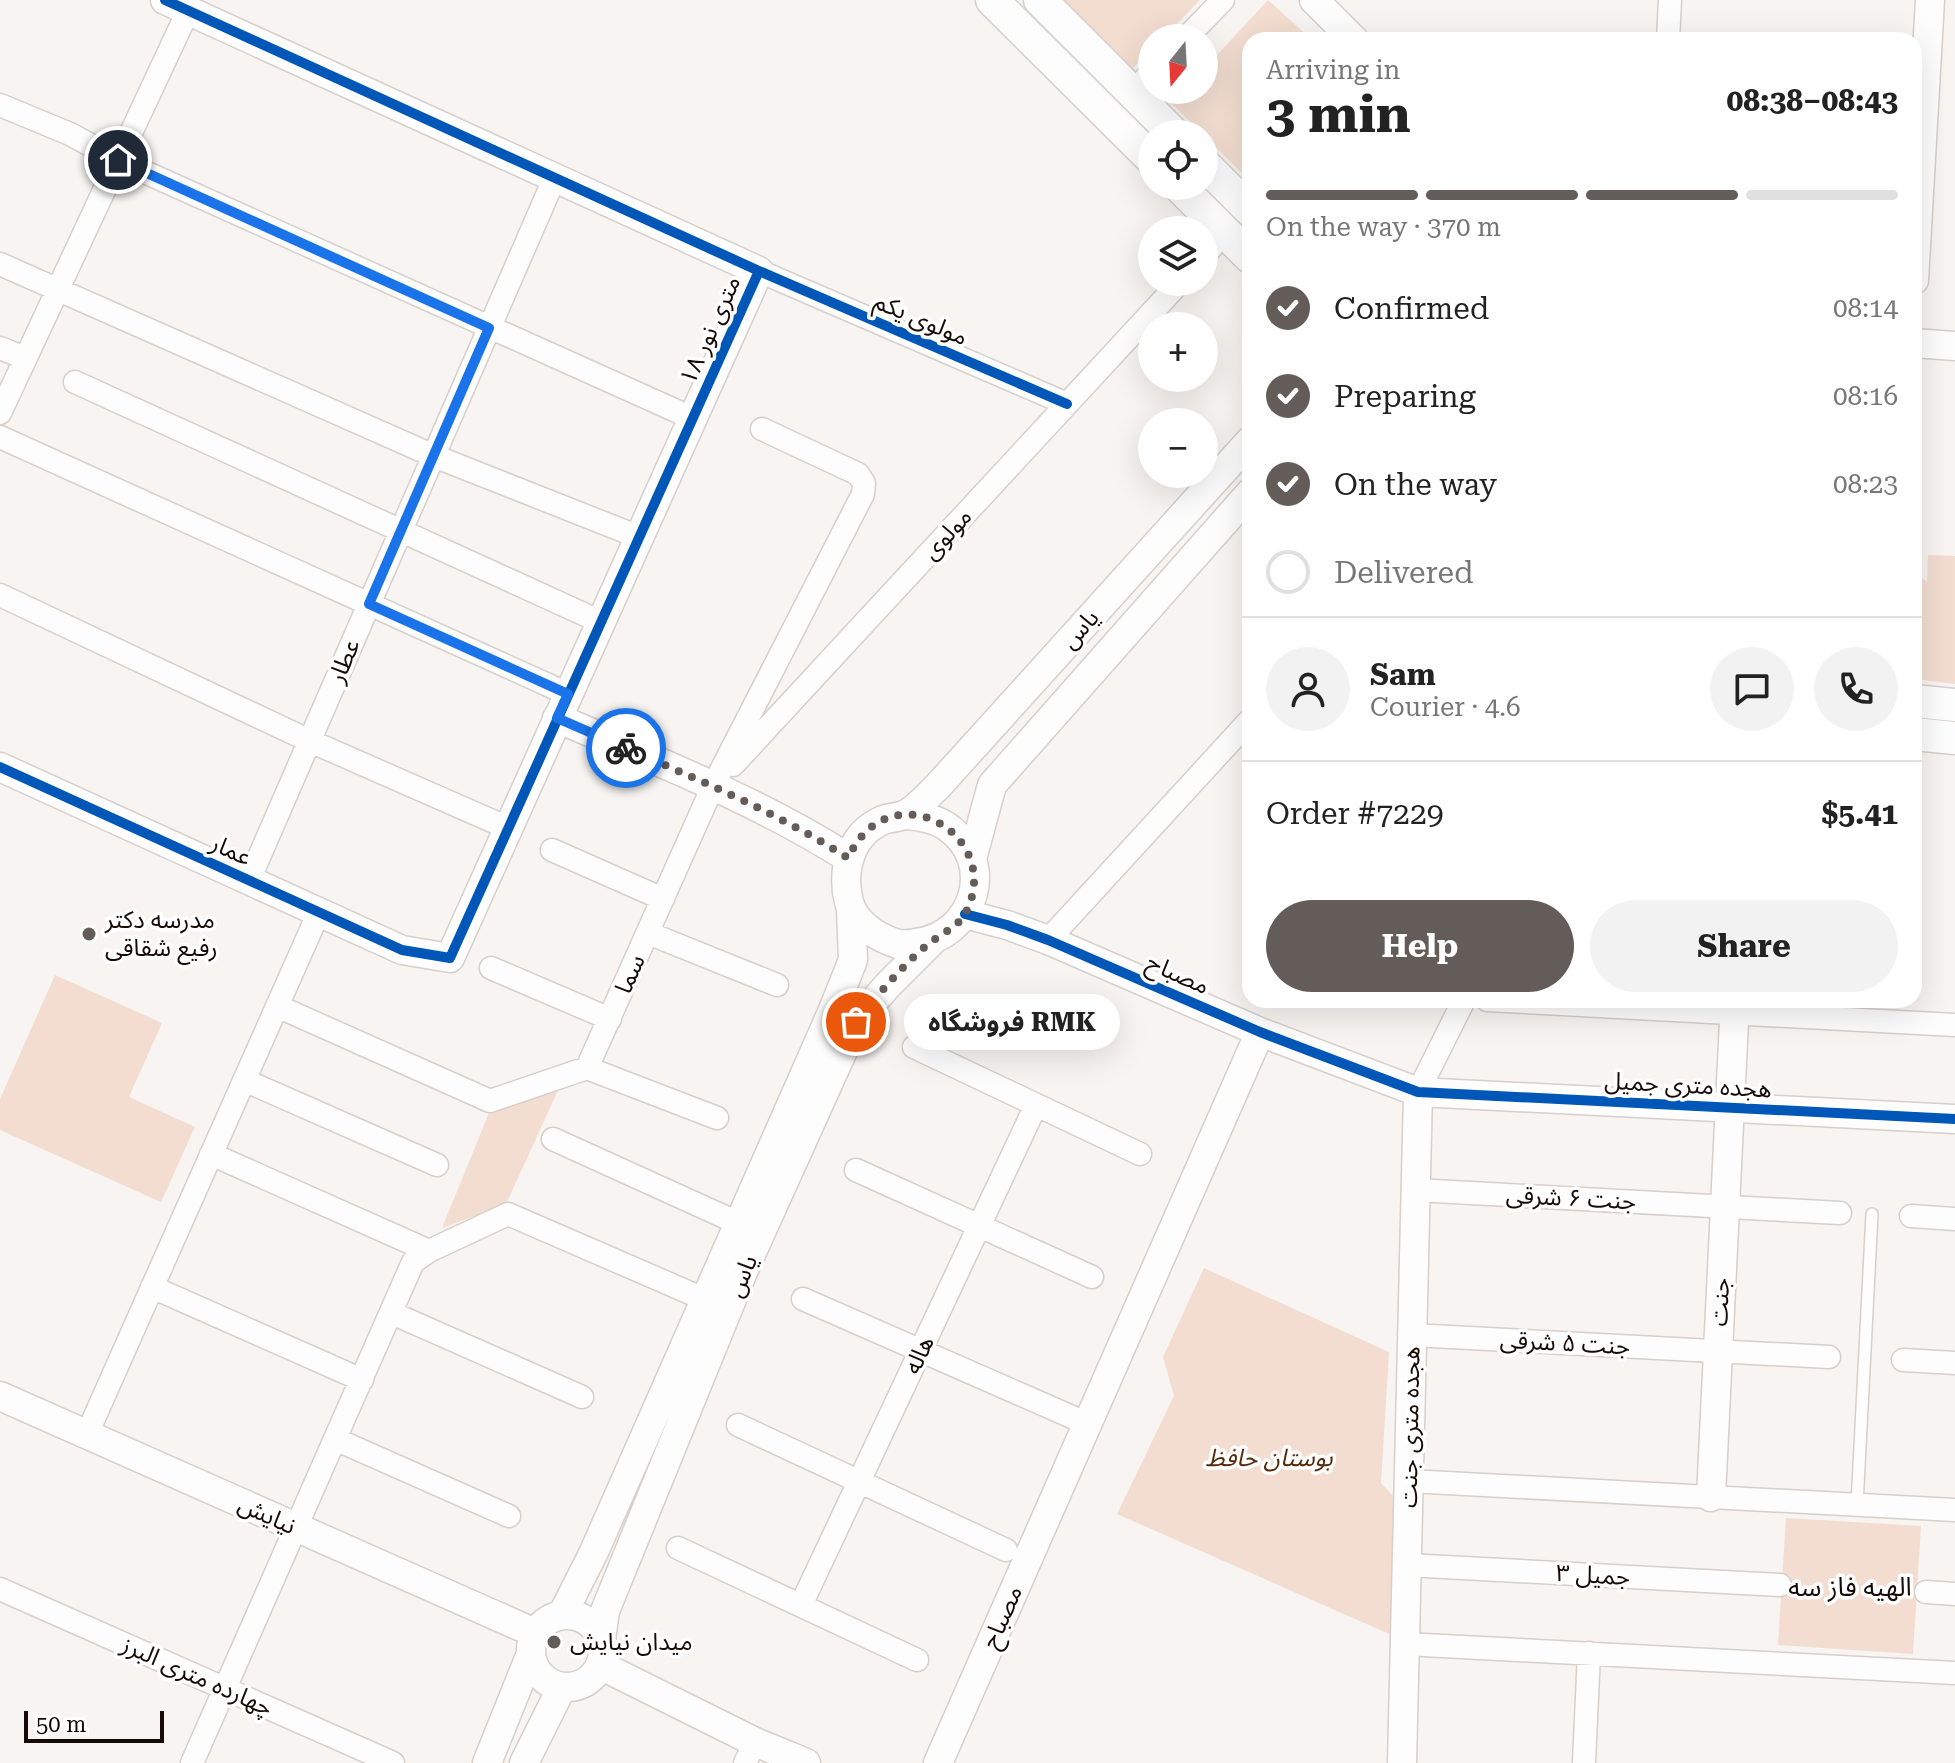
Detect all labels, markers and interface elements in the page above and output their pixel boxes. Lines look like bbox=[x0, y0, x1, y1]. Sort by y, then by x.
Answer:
north arrow bbox=[1138, 24, 1218, 104]
map controls bbox=[1138, 24, 1218, 488]
text: Arriving in bbox=[1266, 55, 1400, 85]
text: 08:38–08:43 bbox=[1726, 83, 1898, 118]
text: 3 min bbox=[1266, 84, 1411, 145]
button: locate bbox=[1138, 120, 1218, 200]
pin bbox=[84, 126, 152, 194]
icon: home bbox=[96, 138, 140, 182]
text: On the way · 370 m bbox=[1266, 212, 1501, 242]
button: layers bbox=[1138, 216, 1218, 296]
street label: ۱۸ متری نور bbox=[674, 272, 746, 388]
icon: check bbox=[1266, 286, 1310, 330]
street label: مولوی یکم bbox=[869, 287, 972, 354]
text: Confirmed bbox=[1334, 291, 1489, 326]
text: 08:14 bbox=[1833, 293, 1898, 323]
button: + bbox=[1138, 312, 1218, 392]
icon: check bbox=[1266, 374, 1310, 418]
text: Preparing bbox=[1334, 379, 1476, 414]
text: 08:16 bbox=[1833, 381, 1898, 411]
button: − bbox=[1138, 408, 1218, 488]
icon: check bbox=[1266, 462, 1310, 506]
text: On the way bbox=[1334, 467, 1497, 502]
text: 08:23 bbox=[1833, 469, 1898, 499]
street label: مولوی bbox=[916, 503, 978, 565]
text: Delivered bbox=[1334, 555, 1473, 590]
street label: یاس bbox=[1055, 604, 1105, 654]
street label: عطار bbox=[322, 635, 366, 688]
button: person bbox=[1266, 647, 1350, 731]
button: chat bbox=[1710, 647, 1794, 731]
button: phone bbox=[1814, 647, 1898, 731]
text: Sam bbox=[1370, 657, 1436, 692]
text: Courier · 4.6 bbox=[1370, 692, 1520, 722]
courier bbox=[586, 708, 666, 788]
icon: bike bbox=[604, 726, 648, 770]
text: Order #7229 bbox=[1266, 796, 1444, 831]
text: $5.41 bbox=[1821, 796, 1898, 831]
street label: عمار bbox=[205, 828, 256, 871]
button: Help bbox=[1266, 900, 1574, 992]
button: Share bbox=[1590, 900, 1898, 992]
place label: مدرسه دکتر رفیع شقاقی bbox=[104, 906, 218, 965]
marker: مدرسه دکتر رفیع شقاقی bbox=[80, 925, 98, 943]
street label: مصباح bbox=[1141, 948, 1214, 1003]
street label: سما bbox=[609, 950, 651, 998]
pin bbox=[822, 988, 890, 1056]
callout: فروشگاه RMK bbox=[904, 994, 1120, 1050]
icon: bag bbox=[834, 1000, 878, 1044]
text: فروشگاه RMK bbox=[928, 1007, 1096, 1037]
street label: هجده متری جمیل bbox=[1604, 1067, 1772, 1103]
street label: جنت ۶ شرقی bbox=[1505, 1181, 1637, 1215]
street label: یاس bbox=[721, 1251, 763, 1301]
street label: جنت bbox=[1705, 1277, 1735, 1327]
street label: جنت ۵ شرقی bbox=[1499, 1326, 1631, 1360]
street label: هاله bbox=[898, 1332, 940, 1378]
street label: هجده متری جنت bbox=[1395, 1346, 1425, 1508]
park label: بوستان حافظ bbox=[1206, 1444, 1333, 1472]
street label: نیایش bbox=[234, 1490, 300, 1540]
street label: جمیل ۳ bbox=[1555, 1559, 1631, 1591]
district label: الهیه فاز سه bbox=[1788, 1572, 1912, 1602]
street label: مصباح bbox=[976, 1581, 1031, 1654]
place label: میدان نیایش bbox=[570, 1628, 693, 1656]
street label: چهارده متری البرز bbox=[116, 1630, 277, 1723]
marker: میدان نیایش bbox=[545, 1633, 563, 1651]
scale bar bbox=[24, 1707, 164, 1743]
text: 50 m bbox=[36, 1712, 86, 1737]

